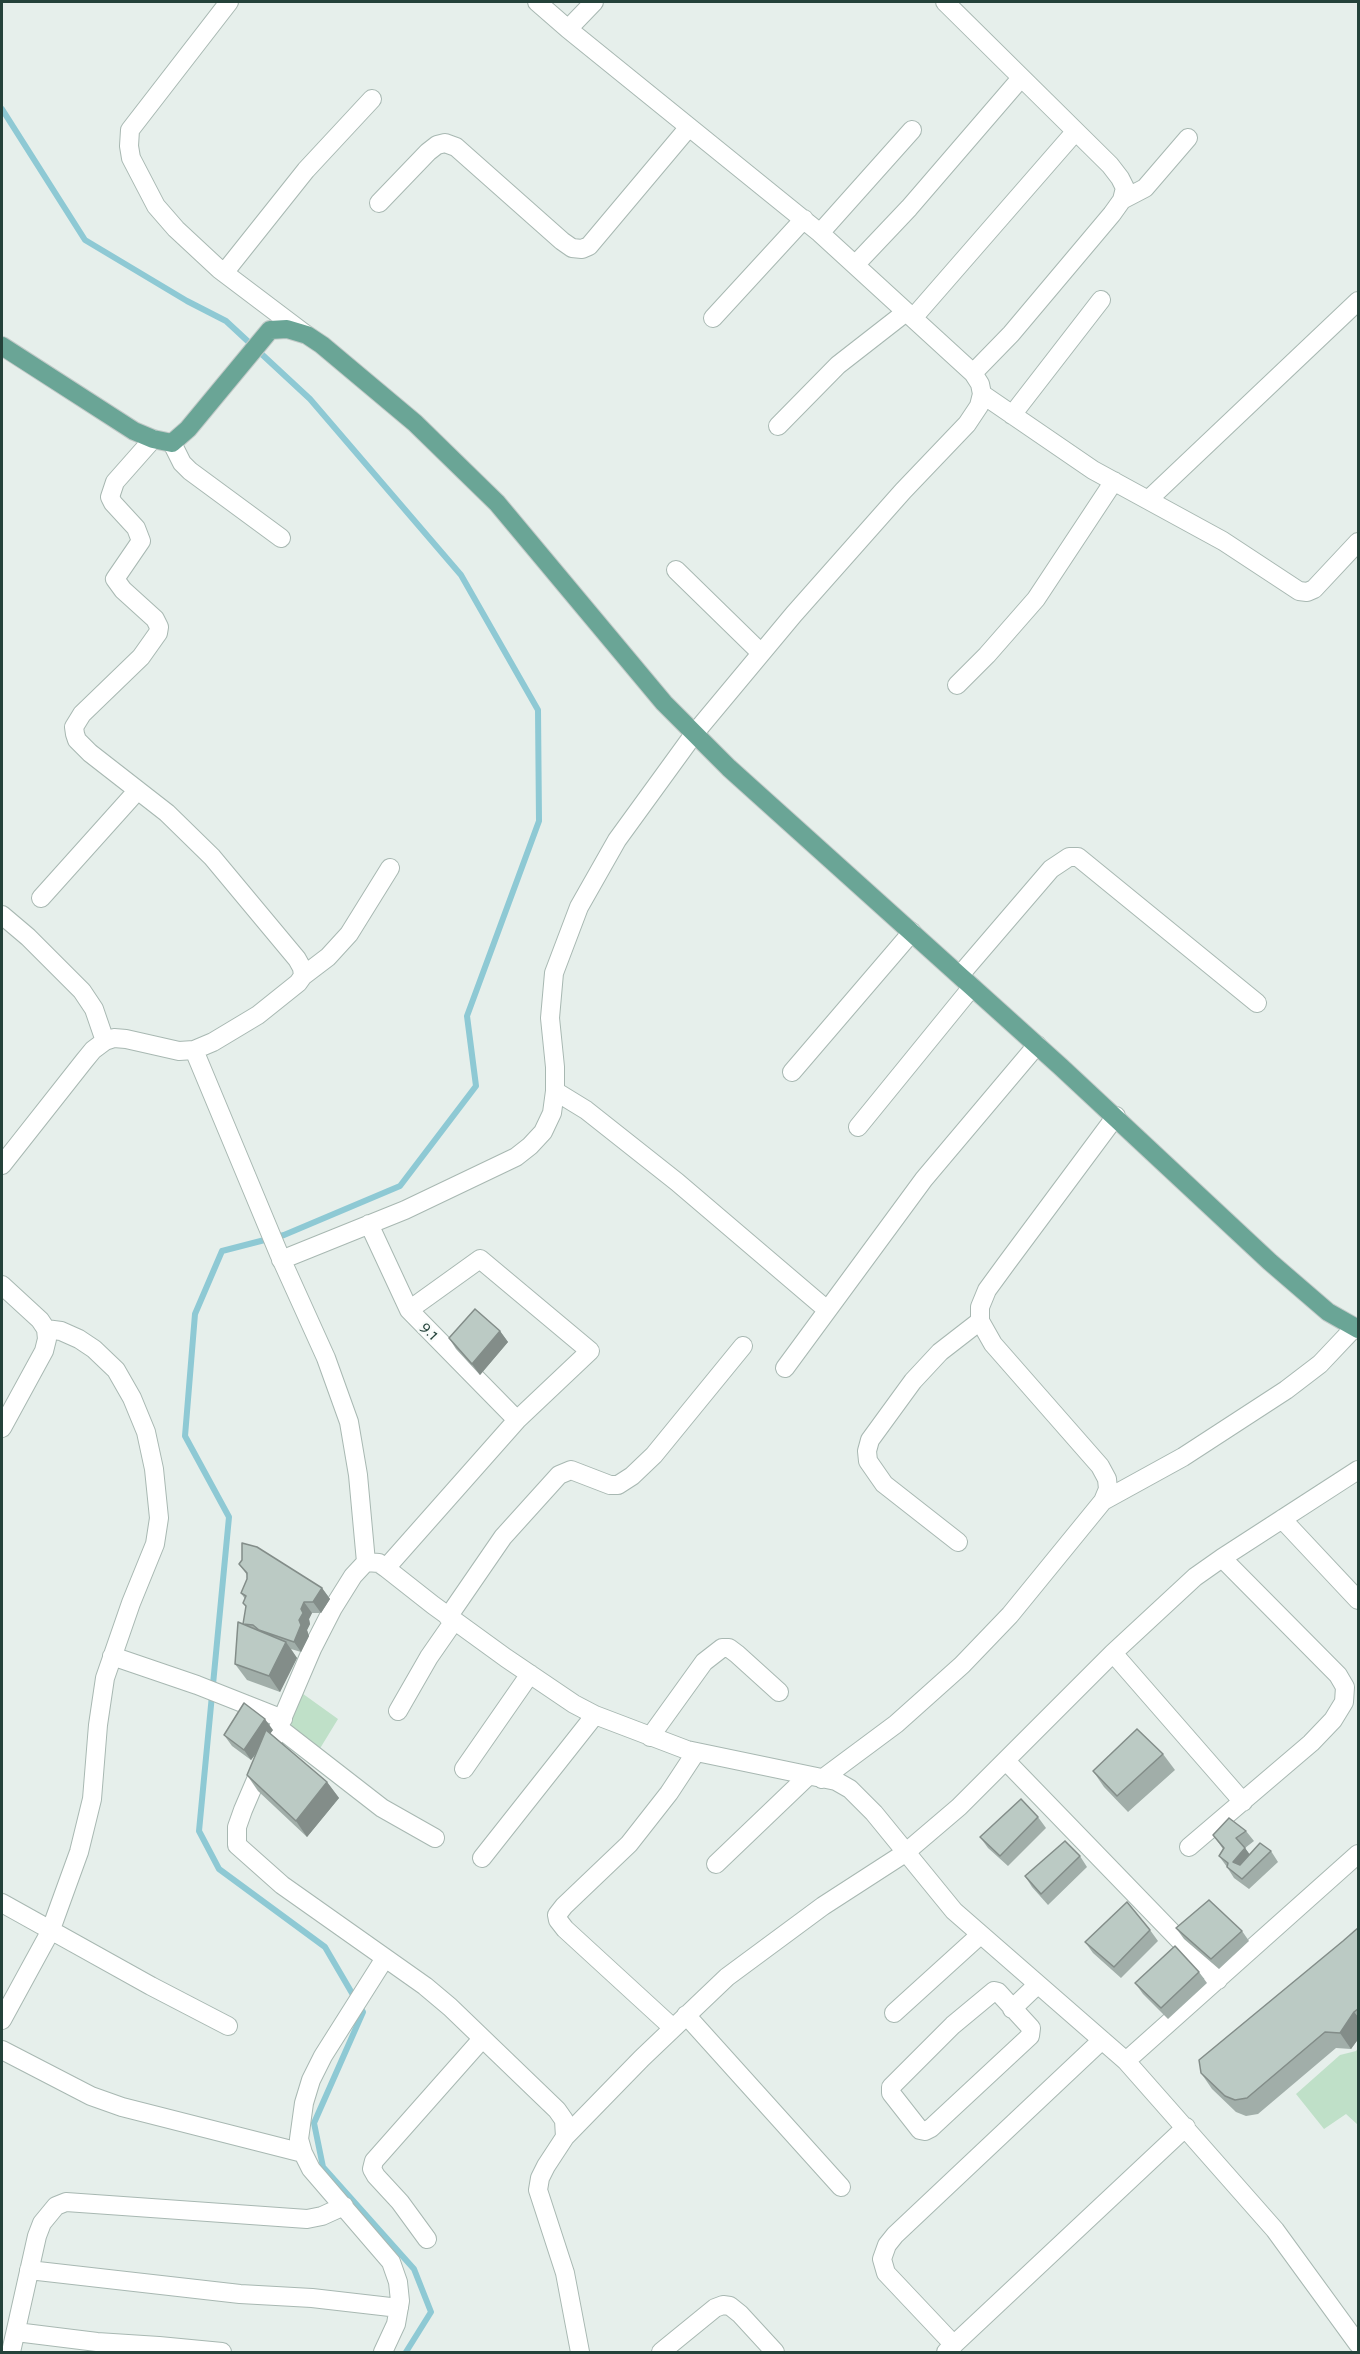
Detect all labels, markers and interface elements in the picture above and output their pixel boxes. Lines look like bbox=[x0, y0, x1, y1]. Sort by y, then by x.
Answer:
street label: 9.1 bbox=[416, 1317, 444, 1345]

